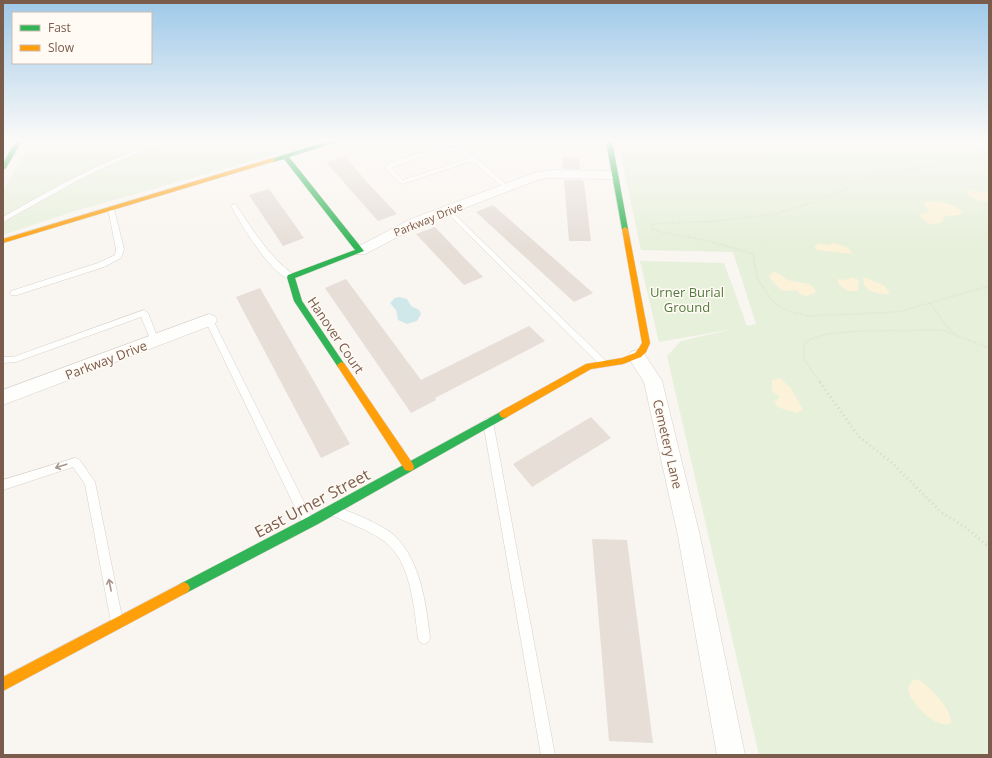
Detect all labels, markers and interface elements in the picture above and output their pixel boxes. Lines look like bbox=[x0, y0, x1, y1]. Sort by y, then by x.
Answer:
legend bbox=[12, 12, 152, 64]
text: Fast bbox=[48, 19, 71, 36]
text: Slow bbox=[48, 39, 75, 56]
street label: Parkway Drive bbox=[391, 198, 465, 240]
park label: Urner Burial Ground bbox=[650, 283, 724, 316]
street label: Hanover Court bbox=[304, 293, 369, 377]
street label: Parkway Drive bbox=[63, 336, 149, 384]
street label: Cemetery Lane bbox=[649, 398, 687, 490]
one-way arrow bbox=[56, 463, 68, 471]
street label: East Urner Street bbox=[250, 463, 374, 543]
one-way arrow bbox=[105, 578, 113, 591]

